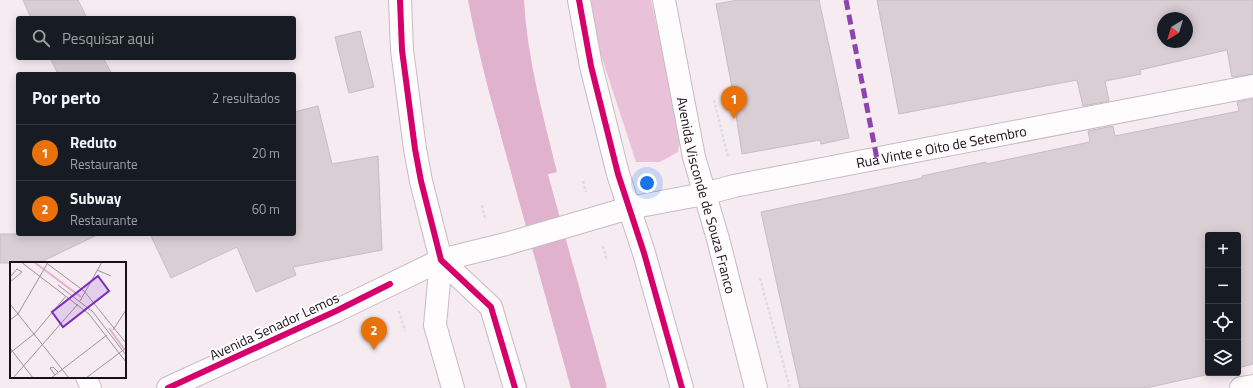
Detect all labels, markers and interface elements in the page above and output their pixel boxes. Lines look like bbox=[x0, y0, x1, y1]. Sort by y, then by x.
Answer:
north arrow bbox=[1157, 12, 1193, 48]
search box bbox=[16, 16, 296, 60]
icon: search bbox=[30, 27, 52, 49]
text: Pesquisar aqui bbox=[62, 27, 154, 50]
text: Por perto bbox=[32, 85, 101, 111]
pin: 1 bbox=[721, 86, 747, 119]
text: 2 resultados bbox=[212, 88, 280, 108]
street label: Avenida Visconde de Souza Franco bbox=[672, 95, 742, 296]
street label: Rua Vinte e Oito de Setembro bbox=[854, 119, 1028, 173]
text: Reduto bbox=[70, 131, 117, 154]
text: 1 bbox=[41, 143, 49, 163]
text: 20 m bbox=[252, 143, 280, 163]
text: Restaurante bbox=[70, 154, 138, 174]
your location bbox=[637, 173, 657, 193]
text: Subway bbox=[70, 187, 121, 210]
text: 2 bbox=[41, 199, 49, 219]
text: 60 m bbox=[252, 199, 280, 219]
text: Restaurante bbox=[70, 210, 138, 230]
map controls bbox=[1205, 232, 1241, 376]
button: + bbox=[1205, 232, 1241, 268]
inset map bbox=[10, 262, 126, 378]
button: − bbox=[1205, 268, 1241, 304]
street label: Avenida Senador Lemos bbox=[206, 287, 342, 365]
button: locate bbox=[1205, 304, 1241, 340]
pin: 2 bbox=[361, 317, 387, 350]
button: layers bbox=[1205, 340, 1241, 376]

